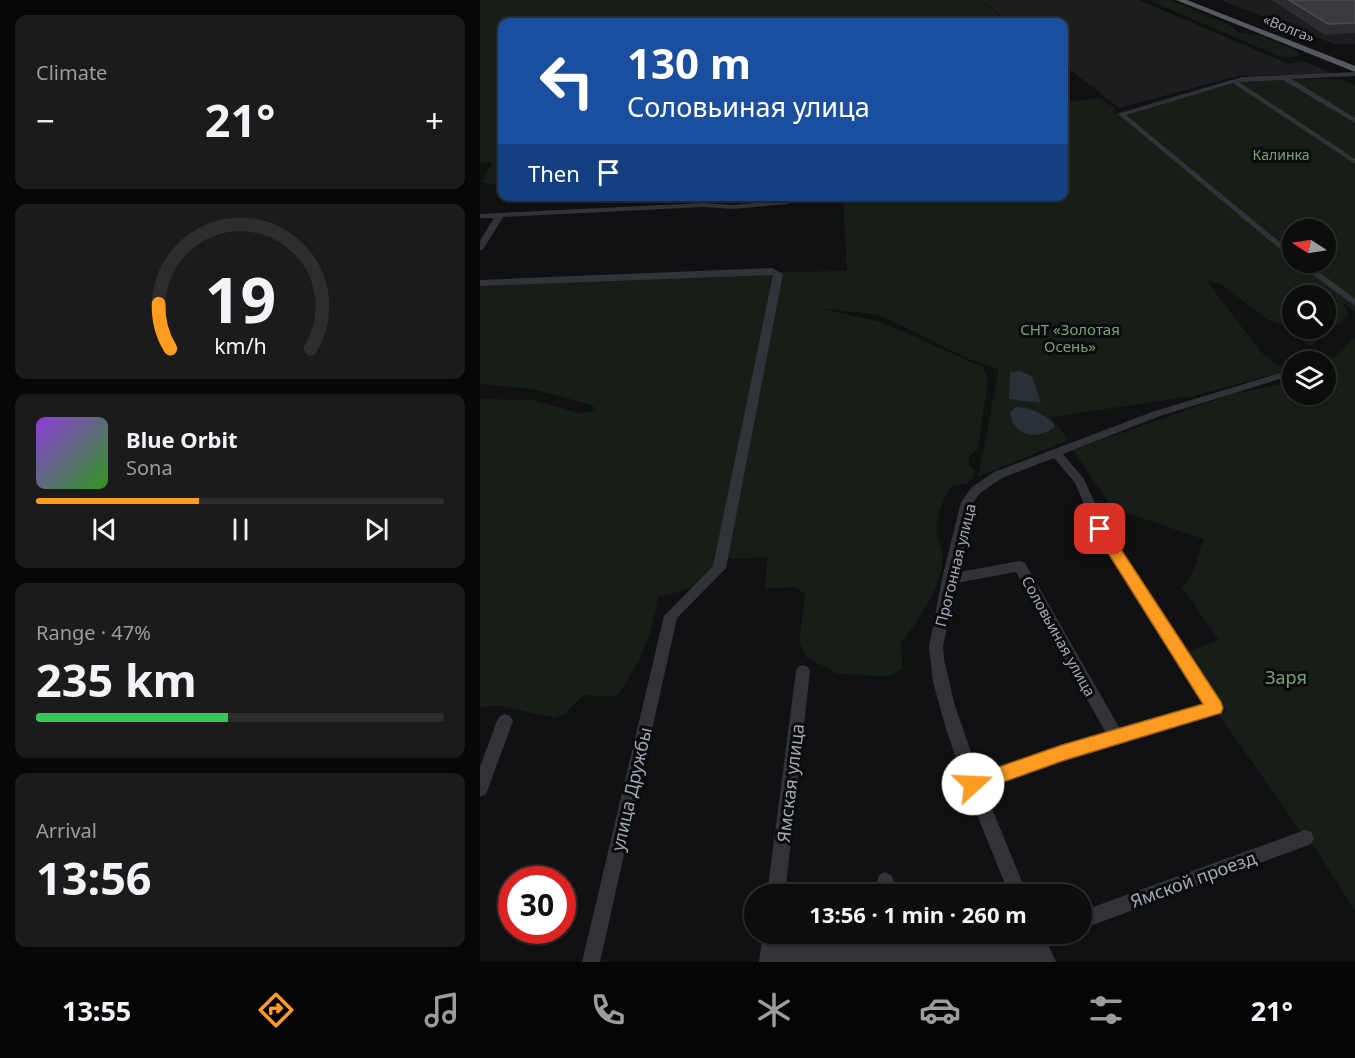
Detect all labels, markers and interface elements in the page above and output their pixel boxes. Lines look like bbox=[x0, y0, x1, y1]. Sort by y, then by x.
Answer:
street label: «Волга» bbox=[1260, 9, 1318, 47]
text: 130 m bbox=[627, 34, 751, 91]
icon: left bbox=[528, 42, 606, 120]
text: Climate bbox=[36, 59, 107, 86]
text: Соловьиная улица bbox=[627, 88, 870, 125]
text: 21° bbox=[205, 89, 275, 150]
text: − bbox=[36, 98, 55, 143]
text: + bbox=[425, 98, 444, 143]
park label: Калинка bbox=[1253, 145, 1309, 164]
icon: arrive bbox=[592, 156, 625, 189]
text: Then bbox=[528, 158, 580, 188]
north arrow bbox=[1282, 219, 1336, 273]
map controls bbox=[1282, 219, 1336, 405]
text: 19 bbox=[204, 256, 276, 341]
button: search bbox=[1282, 285, 1336, 339]
park label: СНТ «Золотая Осень» bbox=[1020, 319, 1120, 356]
text: km/h bbox=[214, 331, 266, 360]
button: layers bbox=[1282, 351, 1336, 405]
text: Blue Orbit bbox=[126, 424, 238, 454]
text: Sona bbox=[126, 454, 173, 481]
street label: Прогонная улица bbox=[930, 501, 980, 629]
pin bbox=[1074, 503, 1125, 554]
icon: arrive bbox=[1083, 512, 1116, 545]
icon: previous bbox=[88, 513, 121, 546]
icon: pause bbox=[224, 513, 257, 546]
icon: next bbox=[360, 513, 393, 546]
street label: Соловьиная улица bbox=[1018, 572, 1100, 700]
text: Range · 47% bbox=[36, 619, 151, 646]
text: 235 km bbox=[36, 649, 197, 710]
park label: Заря bbox=[1265, 665, 1307, 689]
street label: Ямская улица bbox=[771, 722, 809, 844]
street label: улица Дружбы bbox=[605, 725, 657, 853]
position arrow bbox=[941, 752, 1005, 816]
text: Arrival bbox=[36, 817, 97, 844]
street label: Ямской проезд bbox=[1127, 845, 1259, 913]
text: 13:56 bbox=[36, 847, 152, 908]
speed limit sign: 30 bbox=[498, 866, 576, 944]
text: 13:56 · 1 min · 260 m bbox=[809, 899, 1027, 929]
icon: directions bbox=[255, 989, 297, 1031]
icon: music bbox=[421, 989, 463, 1031]
icon: phone bbox=[587, 989, 629, 1031]
icon: climate bbox=[753, 989, 795, 1031]
icon: car bbox=[919, 989, 961, 1031]
icon: filters bbox=[1085, 989, 1127, 1031]
text: 13:55 bbox=[62, 992, 131, 1029]
text: 21° bbox=[1251, 992, 1293, 1029]

